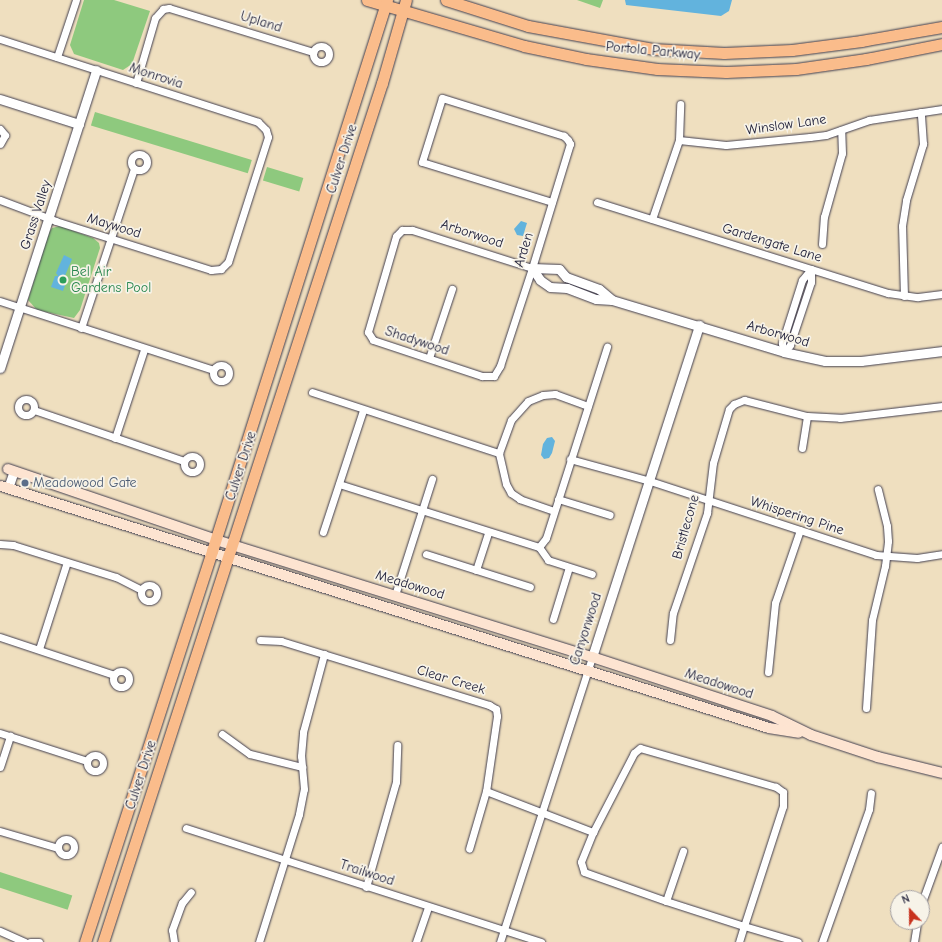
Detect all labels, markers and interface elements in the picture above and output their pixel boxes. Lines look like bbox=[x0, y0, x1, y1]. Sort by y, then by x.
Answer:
street label: Upland bbox=[238, 8, 284, 36]
street label: Portola Parkway bbox=[605, 39, 701, 63]
street label: Monrovia bbox=[127, 59, 185, 93]
street label: Winslow Lane bbox=[745, 111, 827, 139]
street label: Culver Drive bbox=[323, 122, 361, 196]
street label: Grass Valley bbox=[17, 178, 55, 252]
street label: Maywood bbox=[85, 210, 143, 242]
street label: Arborwood bbox=[439, 216, 505, 252]
street label: Gardengate Lane bbox=[720, 220, 824, 266]
street label: Arden bbox=[511, 231, 537, 269]
place label: Bel Air Gardens Pool bbox=[71, 264, 151, 296]
marker: Bel Air Gardens Pool bbox=[58, 275, 68, 285]
street label: Arborwood bbox=[745, 317, 811, 351]
street label: Shadywood bbox=[383, 323, 451, 359]
street label: Culver Drive bbox=[222, 429, 260, 503]
place label: Meadowood Gate bbox=[33, 475, 137, 491]
marker: Meadowood Gate bbox=[20, 478, 30, 488]
street label: Bristlecone bbox=[669, 493, 703, 561]
street label: Whispering Pine bbox=[748, 493, 846, 539]
street label: Meadowood bbox=[374, 567, 446, 603]
street label: Canyonwood bbox=[566, 591, 606, 667]
street label: Clear Creek bbox=[415, 662, 487, 698]
street label: Meadowood bbox=[683, 665, 755, 703]
street label: Culver Drive bbox=[122, 738, 160, 812]
street label: Trailwood bbox=[338, 856, 396, 890]
north arrow bbox=[890, 890, 930, 930]
text: N bbox=[900, 892, 911, 907]

